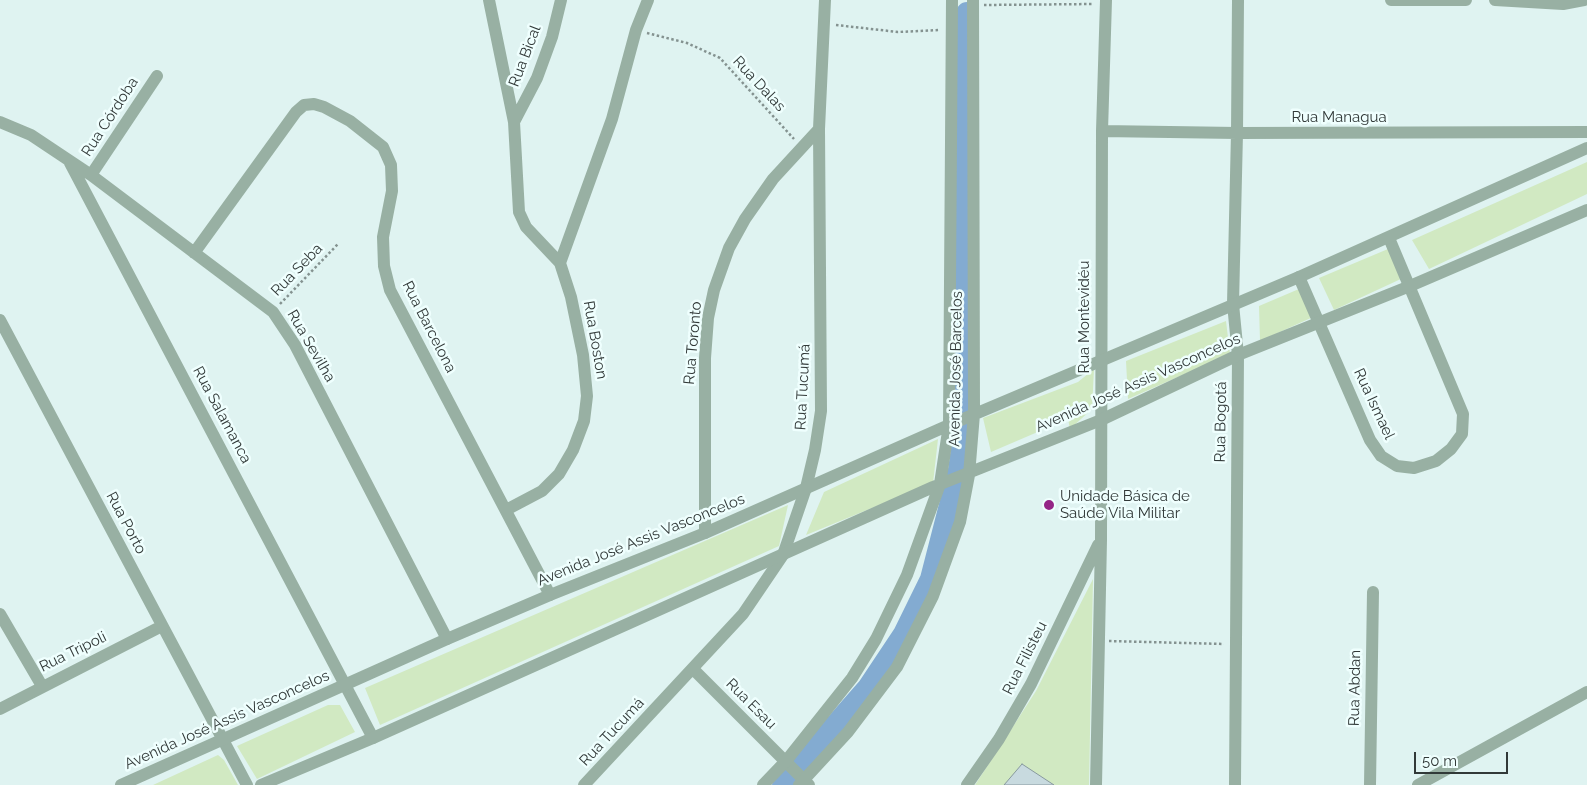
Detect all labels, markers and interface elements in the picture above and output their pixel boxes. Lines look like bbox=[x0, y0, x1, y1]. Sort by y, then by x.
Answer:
street label: Rua Bical bbox=[505, 23, 545, 89]
street label: Rua Dalas bbox=[729, 53, 789, 115]
street label: Rua Córdoba bbox=[78, 74, 142, 160]
street label: Rua Managua bbox=[1291, 108, 1387, 126]
street label: Rua Seba bbox=[268, 240, 326, 300]
street label: Rua Montevidéu bbox=[1075, 260, 1093, 374]
street label: Rua Barcelona bbox=[398, 278, 460, 376]
street label: Avenida José Barcelos bbox=[946, 291, 966, 447]
street label: Rua Boston bbox=[579, 299, 611, 381]
street label: Rua Toronto bbox=[680, 301, 706, 385]
street label: Rua Sevilha bbox=[283, 307, 339, 385]
street label: Avenida José Assis Vasconcelos bbox=[1033, 330, 1243, 436]
street label: Rua Tucumá bbox=[792, 343, 814, 431]
street label: Rua Salamanca bbox=[189, 363, 255, 467]
street label: Rua Ismael bbox=[1350, 366, 1398, 442]
street label: Rua Bogotá bbox=[1211, 381, 1231, 463]
place label: Unidade Básica de Saúde Vila Militar bbox=[1060, 487, 1190, 522]
street label: Rua Porto bbox=[102, 489, 150, 557]
street label: Avenida José Assis Vasconcelos bbox=[535, 490, 747, 590]
marker: Unidade Básica de Saúde Vila Militar bbox=[1042, 498, 1056, 512]
street label: Rua Filisteu bbox=[999, 618, 1051, 698]
street label: Rua Tripoli bbox=[36, 628, 110, 676]
street label: Rua Abdan bbox=[1345, 650, 1365, 726]
street label: Avenida José Assis Vasconcelos bbox=[122, 667, 332, 773]
street label: Rua Esau bbox=[722, 675, 780, 733]
street label: Rua Tucumá bbox=[576, 694, 648, 770]
scale bar bbox=[1417, 742, 1511, 774]
text: 50 m bbox=[1422, 752, 1457, 770]

